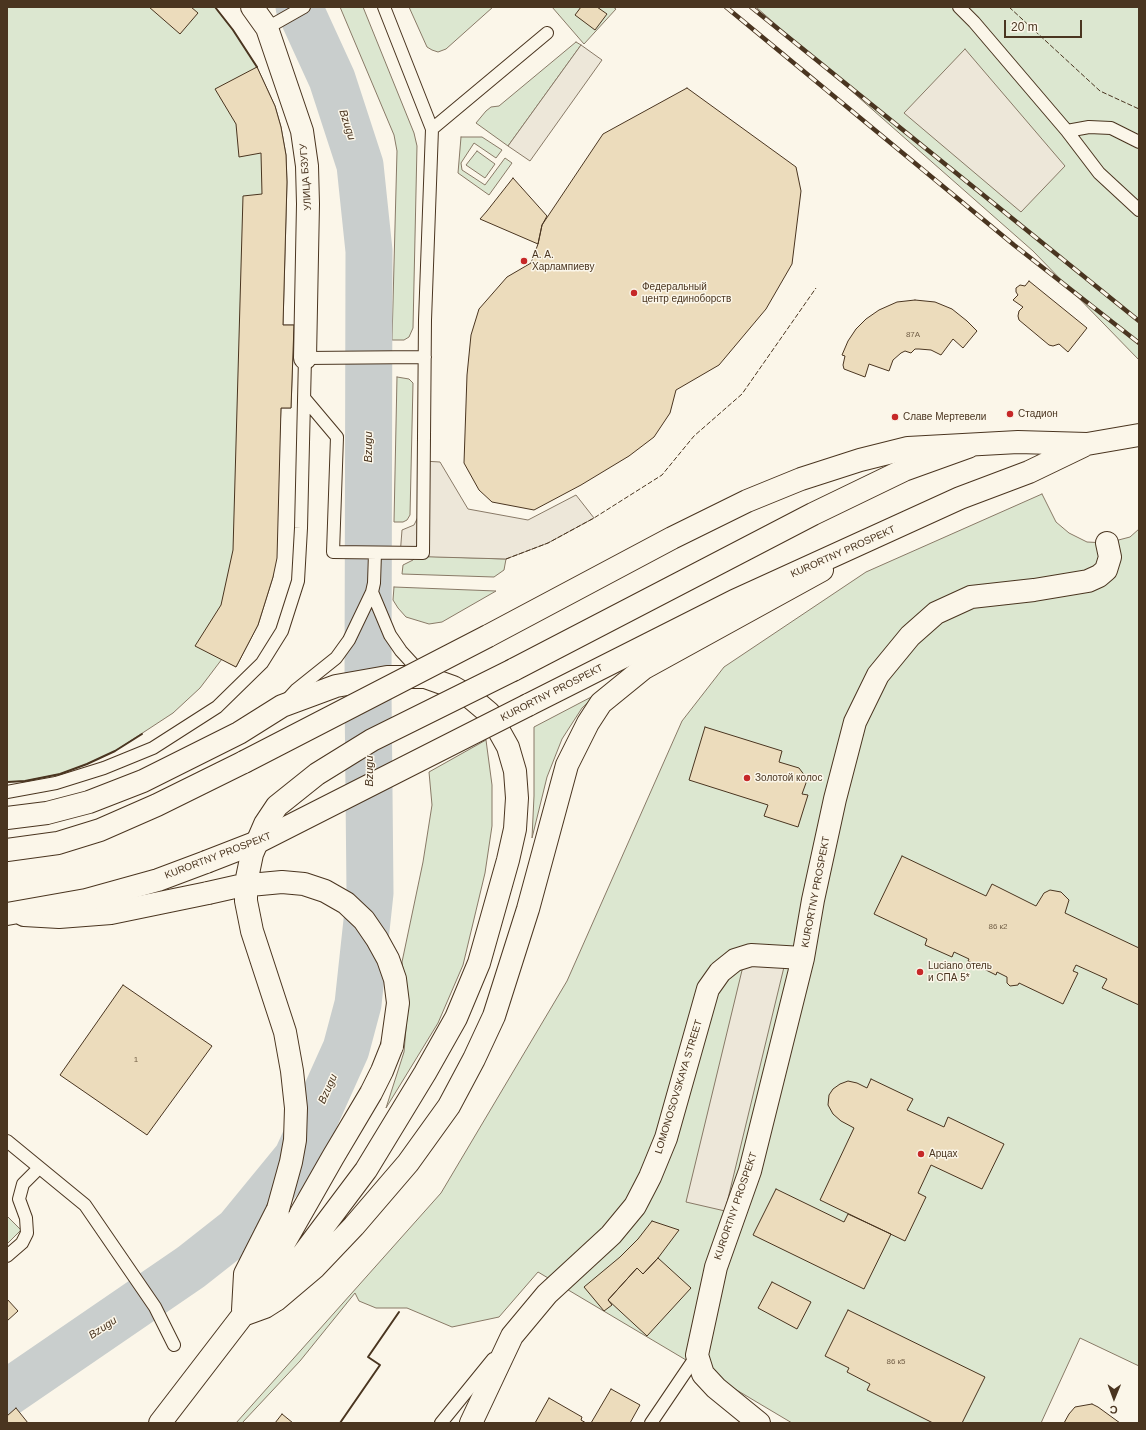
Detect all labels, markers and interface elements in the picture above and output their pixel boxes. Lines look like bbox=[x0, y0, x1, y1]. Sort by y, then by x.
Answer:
scale bar bbox=[1006, 12, 1084, 38]
text: 20 m bbox=[1011, 20, 1038, 34]
water label: Bzugu bbox=[336, 108, 358, 142]
street label: УЛИЦА БЗУГУ bbox=[298, 143, 314, 211]
place label: А. А. Харлампиеву bbox=[532, 249, 594, 272]
marker: А. А. Харлампиеву bbox=[519, 256, 529, 266]
place label: Федеральный центр единоборств bbox=[642, 281, 731, 304]
marker: Федеральный центр единоборств bbox=[629, 288, 639, 298]
house number: 87А bbox=[906, 330, 920, 340]
place label: Стадион bbox=[1018, 408, 1058, 420]
marker: Стадион bbox=[1005, 409, 1015, 419]
place label: Славе Мертевели bbox=[903, 411, 986, 423]
marker: Славе Мертевели bbox=[890, 412, 900, 422]
water label: Bzugu bbox=[362, 431, 376, 463]
street label: KURORTNY PROSPEKT bbox=[789, 524, 897, 580]
street label: KURORTNY PROSPEKT bbox=[499, 662, 605, 724]
water label: Bzugu bbox=[363, 755, 377, 787]
place label: Золотой колос bbox=[755, 772, 822, 784]
marker: Золотой колос bbox=[742, 773, 752, 783]
street label: KURORTNY PROSPEKT bbox=[163, 830, 273, 882]
street label: KURORTNY PROSPEKT bbox=[799, 835, 833, 949]
house number: 86 к2 bbox=[988, 922, 1008, 932]
place label: Luciano отель и СПА 5* bbox=[928, 960, 992, 984]
marker: Luciano отель и СПА 5* bbox=[915, 967, 925, 977]
street label: LOMONOSOVSKAYA STREET bbox=[653, 1018, 705, 1156]
house number: 1 bbox=[134, 1055, 138, 1065]
water label: Bzugu bbox=[316, 1072, 340, 1106]
place label: Арцах bbox=[929, 1148, 958, 1160]
marker: Арцах bbox=[916, 1149, 926, 1159]
street label: KURORTNY PROSPEKT bbox=[712, 1151, 760, 1261]
water label: Bzugu bbox=[86, 1314, 120, 1342]
house number: 86 к5 bbox=[886, 1357, 906, 1367]
north arrow bbox=[1094, 1378, 1134, 1418]
text: С bbox=[1110, 1404, 1118, 1416]

